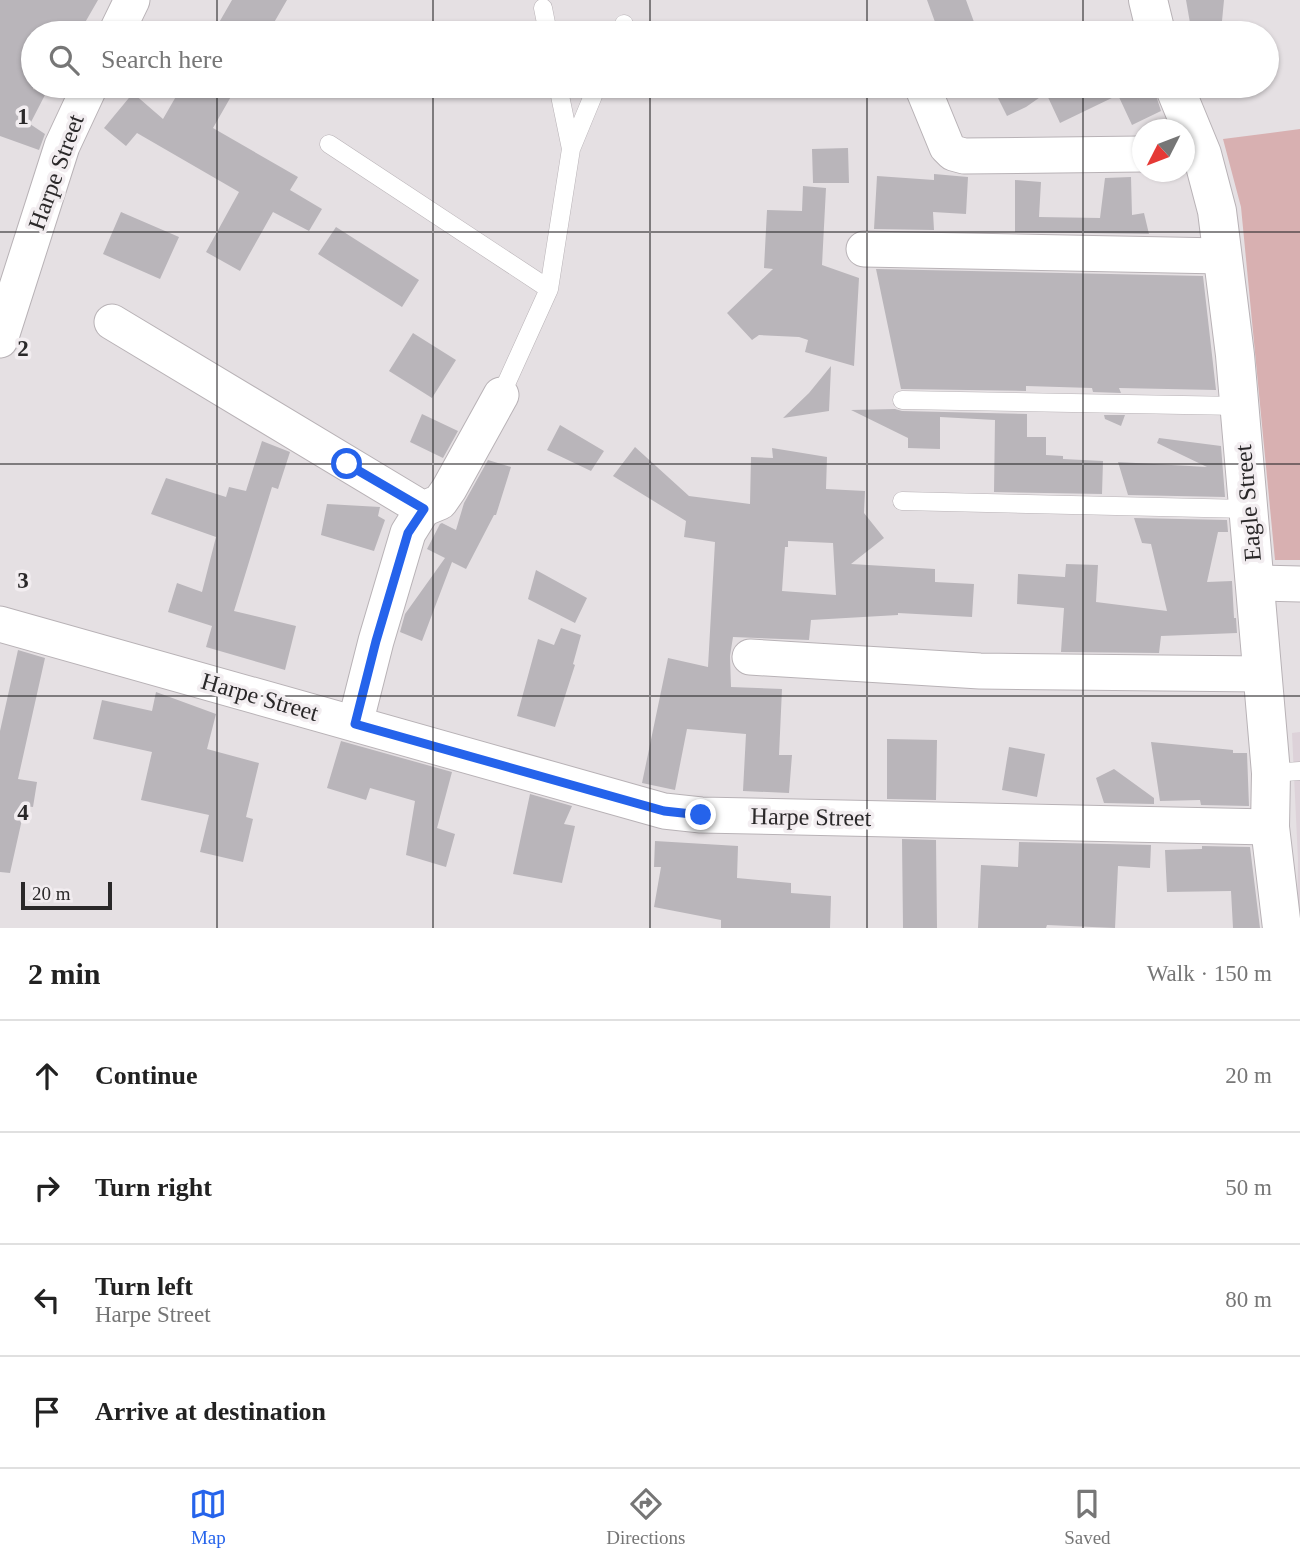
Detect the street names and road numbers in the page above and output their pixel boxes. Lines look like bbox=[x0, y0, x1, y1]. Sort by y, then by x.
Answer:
street label: Harpe Street bbox=[23, 111, 89, 233]
street label: Eagle Street bbox=[1230, 443, 1266, 562]
street label: Harpe Street bbox=[198, 668, 322, 726]
street label: Harpe Street bbox=[750, 803, 872, 831]

